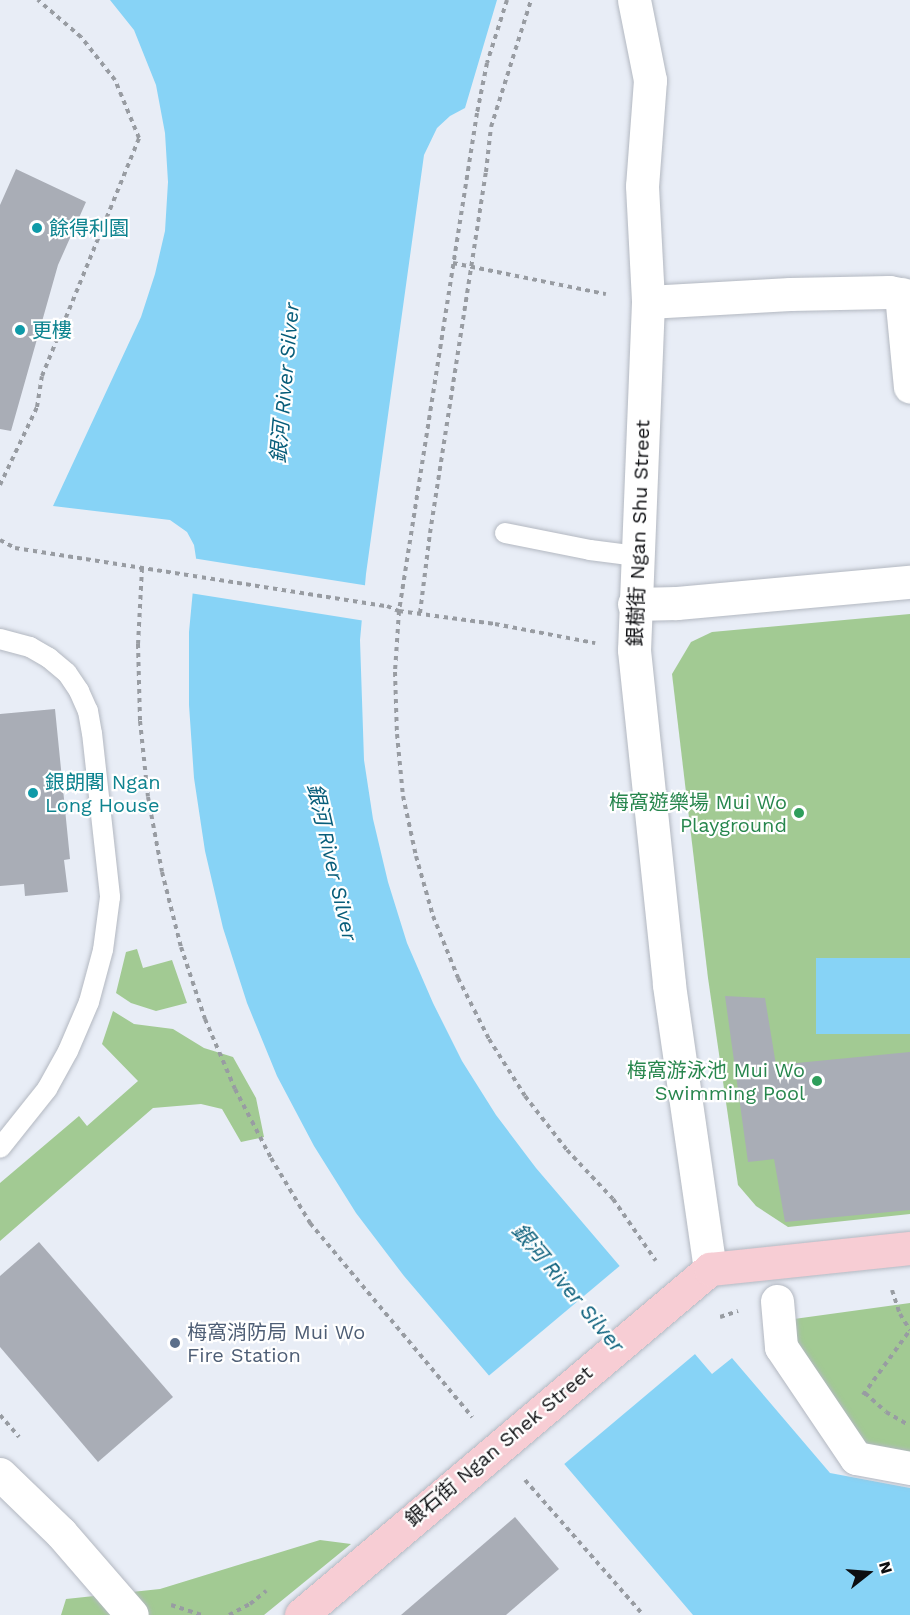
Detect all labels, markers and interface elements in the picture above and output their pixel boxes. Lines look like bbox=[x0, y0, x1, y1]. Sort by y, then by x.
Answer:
place label: 餘得利園 bbox=[49, 216, 129, 240]
marker: 餘得利園 bbox=[30, 221, 44, 235]
water label: 銀河 River Silver bbox=[265, 302, 305, 464]
place label: 更樓 bbox=[32, 318, 72, 342]
marker: 更樓 bbox=[13, 323, 27, 337]
street label: 銀樹街 Ngan Shu Street bbox=[623, 419, 655, 647]
place label: 銀朗閣 Ngan Long House bbox=[45, 770, 161, 817]
water label: 銀河 River Silver bbox=[302, 781, 362, 943]
marker: 銀朗閣 Ngan Long House bbox=[26, 786, 40, 800]
place label: 梅窩遊樂場 Mui Wo Playground bbox=[608, 790, 787, 837]
marker: 梅窩遊樂場 Mui Wo Playground bbox=[792, 806, 806, 820]
place label: 梅窩游泳池 Mui Wo Swimming Pool bbox=[626, 1058, 805, 1105]
marker: 梅窩游泳池 Mui Wo Swimming Pool bbox=[810, 1074, 824, 1088]
water label: 銀河 River Silver bbox=[506, 1218, 630, 1358]
place label: 梅窩消防局 Mui Wo Fire Station bbox=[187, 1320, 366, 1367]
marker: 梅窩消防局 Mui Wo Fire Station bbox=[168, 1336, 182, 1350]
street label: 銀石街 Ngan Shek Street bbox=[400, 1360, 598, 1532]
north arrow bbox=[838, 1543, 898, 1603]
text: N bbox=[875, 1559, 897, 1576]

